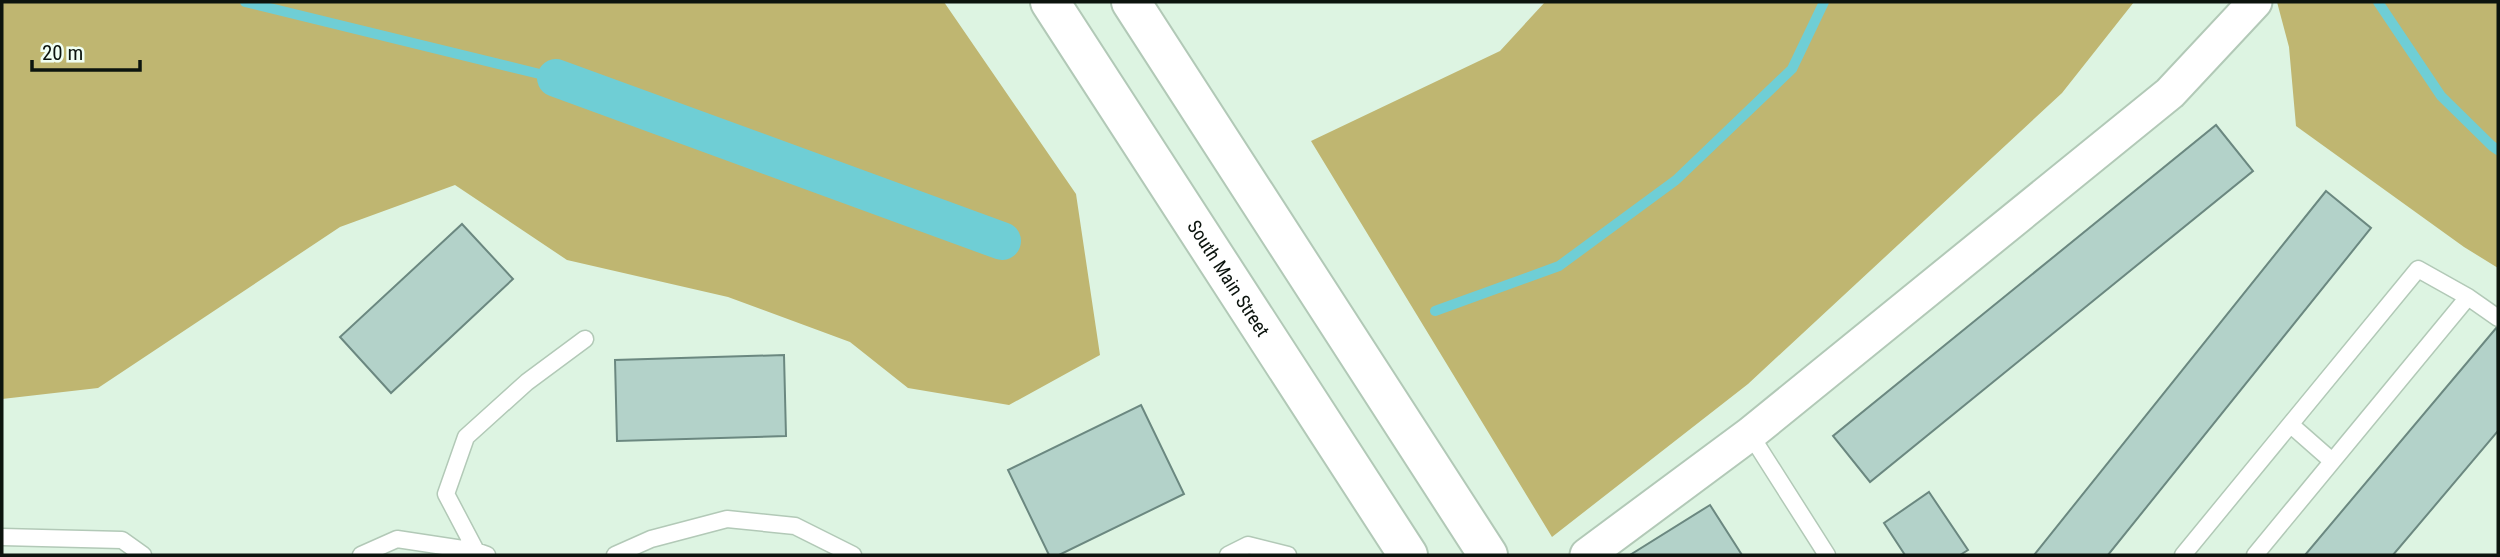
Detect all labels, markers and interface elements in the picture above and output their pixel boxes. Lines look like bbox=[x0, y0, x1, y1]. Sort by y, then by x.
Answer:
scale bar bbox=[32, 28, 140, 72]
text: 20 m bbox=[42, 41, 83, 65]
street label: South Main Street bbox=[1182, 216, 1274, 341]

